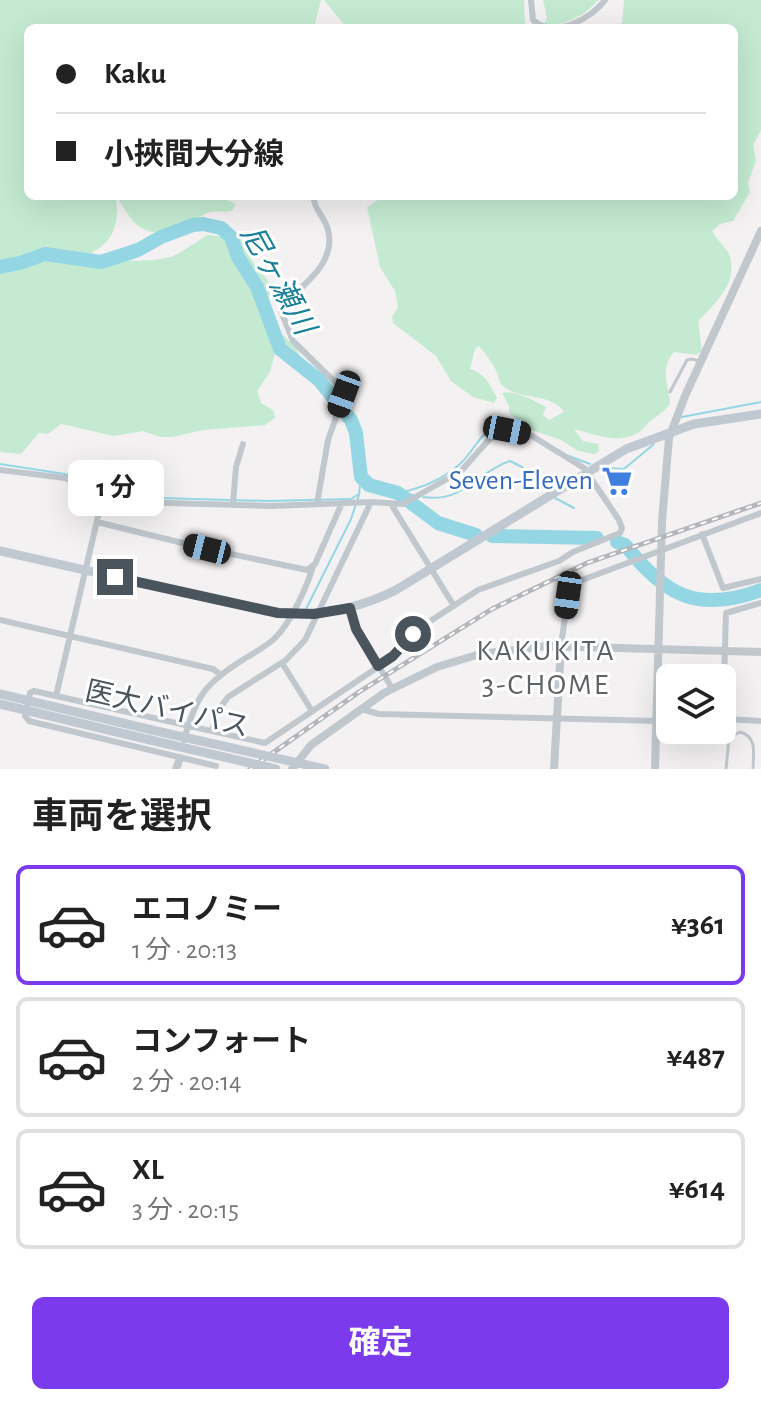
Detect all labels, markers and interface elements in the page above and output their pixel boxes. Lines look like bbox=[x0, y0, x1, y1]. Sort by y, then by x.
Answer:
text: Kaku bbox=[104, 59, 166, 89]
text: 小挾間大分線 bbox=[104, 140, 284, 170]
water label: 尼ヶ瀬川 bbox=[235, 219, 322, 342]
car bbox=[325, 367, 363, 421]
car bbox=[481, 414, 533, 446]
callout: 1 分 bbox=[67, 461, 163, 517]
supermarket icon: Seven-Eleven bbox=[600, 464, 634, 498]
place label: Seven-Eleven bbox=[449, 467, 593, 495]
text: 1 分 bbox=[96, 475, 136, 501]
car bbox=[181, 532, 233, 566]
route end bbox=[97, 559, 133, 595]
car bbox=[553, 570, 583, 620]
route start bbox=[395, 616, 431, 652]
district label: KAKUKITA 3-CHOME bbox=[476, 636, 616, 700]
map controls bbox=[656, 664, 736, 744]
button: layers bbox=[656, 664, 736, 744]
street label: 医大バイパス bbox=[82, 676, 252, 742]
text: 車両を選択 bbox=[32, 799, 212, 835]
icon: car bbox=[36, 889, 108, 961]
text: エコノミー bbox=[132, 895, 282, 925]
text: ¥361 bbox=[671, 910, 725, 940]
text: 1 分 · 20:13 bbox=[132, 937, 237, 963]
icon: car bbox=[36, 1021, 108, 1093]
text: コンフォート bbox=[132, 1027, 311, 1057]
text: ¥487 bbox=[666, 1042, 725, 1072]
text: 2 分 · 20:14 bbox=[132, 1069, 242, 1095]
icon: car bbox=[36, 1153, 108, 1225]
text: XL bbox=[132, 1155, 164, 1185]
text: ¥614 bbox=[669, 1174, 725, 1204]
text: 3 分 · 20:15 bbox=[132, 1197, 239, 1223]
button: 確定 bbox=[32, 1297, 729, 1389]

